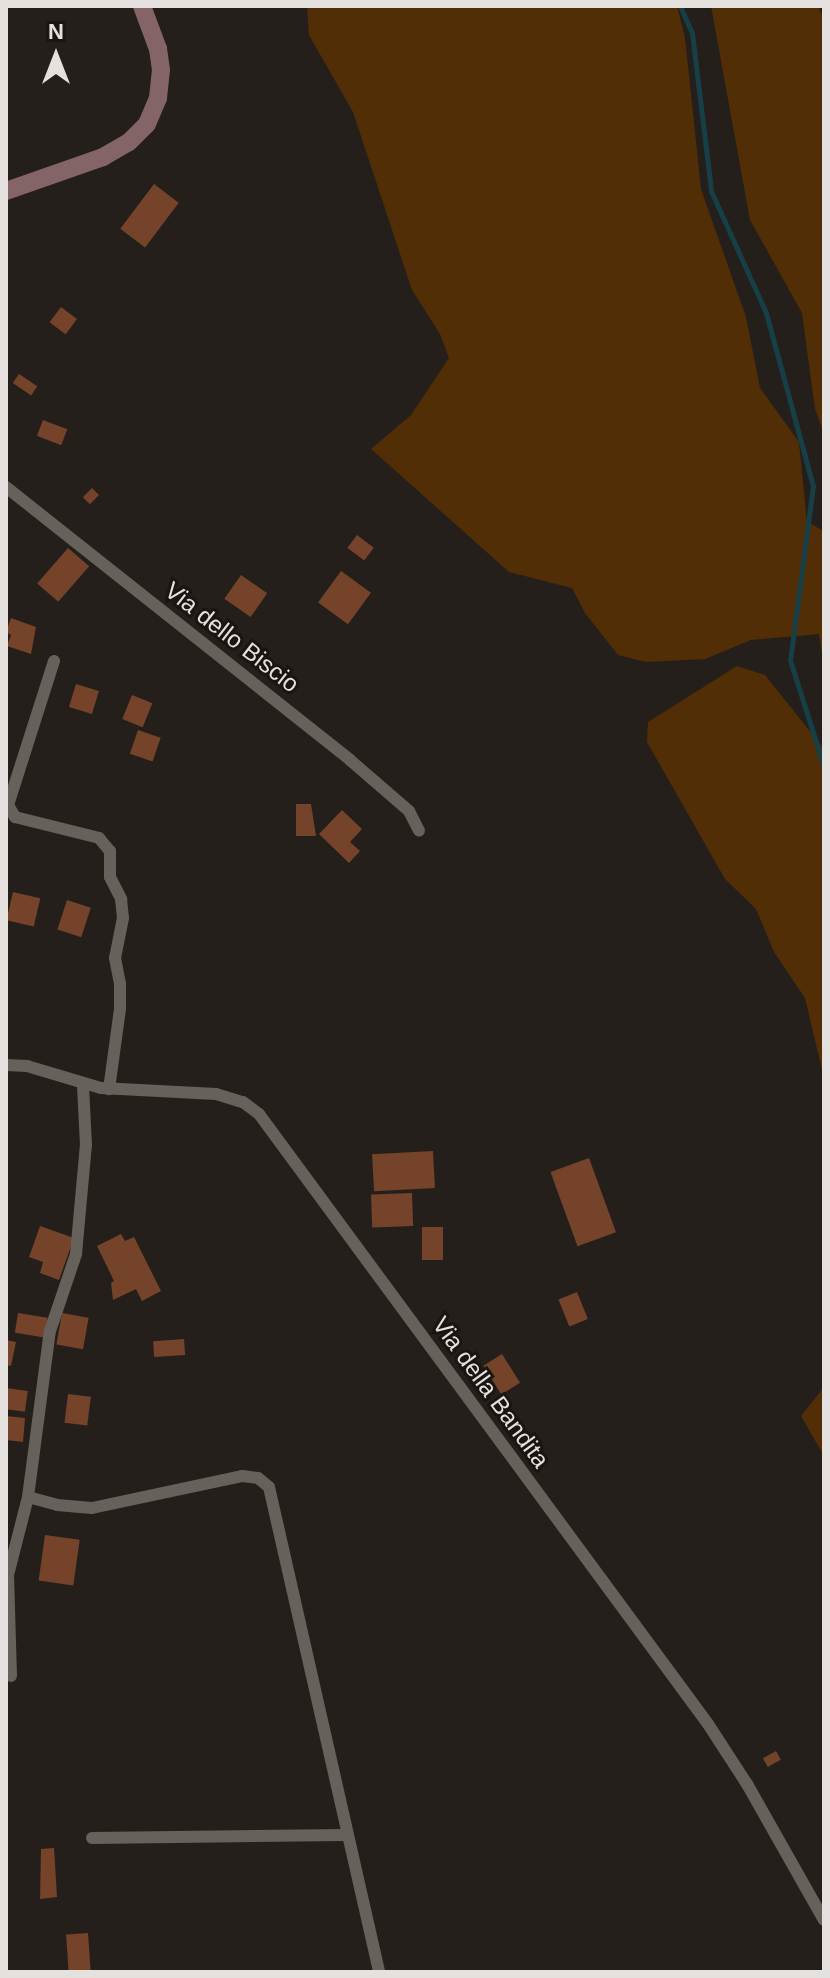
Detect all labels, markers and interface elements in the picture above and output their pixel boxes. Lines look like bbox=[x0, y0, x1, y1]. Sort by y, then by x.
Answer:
north arrow bbox=[16, 16, 96, 96]
text: N bbox=[48, 19, 64, 44]
street label: Via dello Biscio bbox=[159, 576, 305, 698]
street label: Via della Bandita bbox=[427, 1311, 555, 1473]

